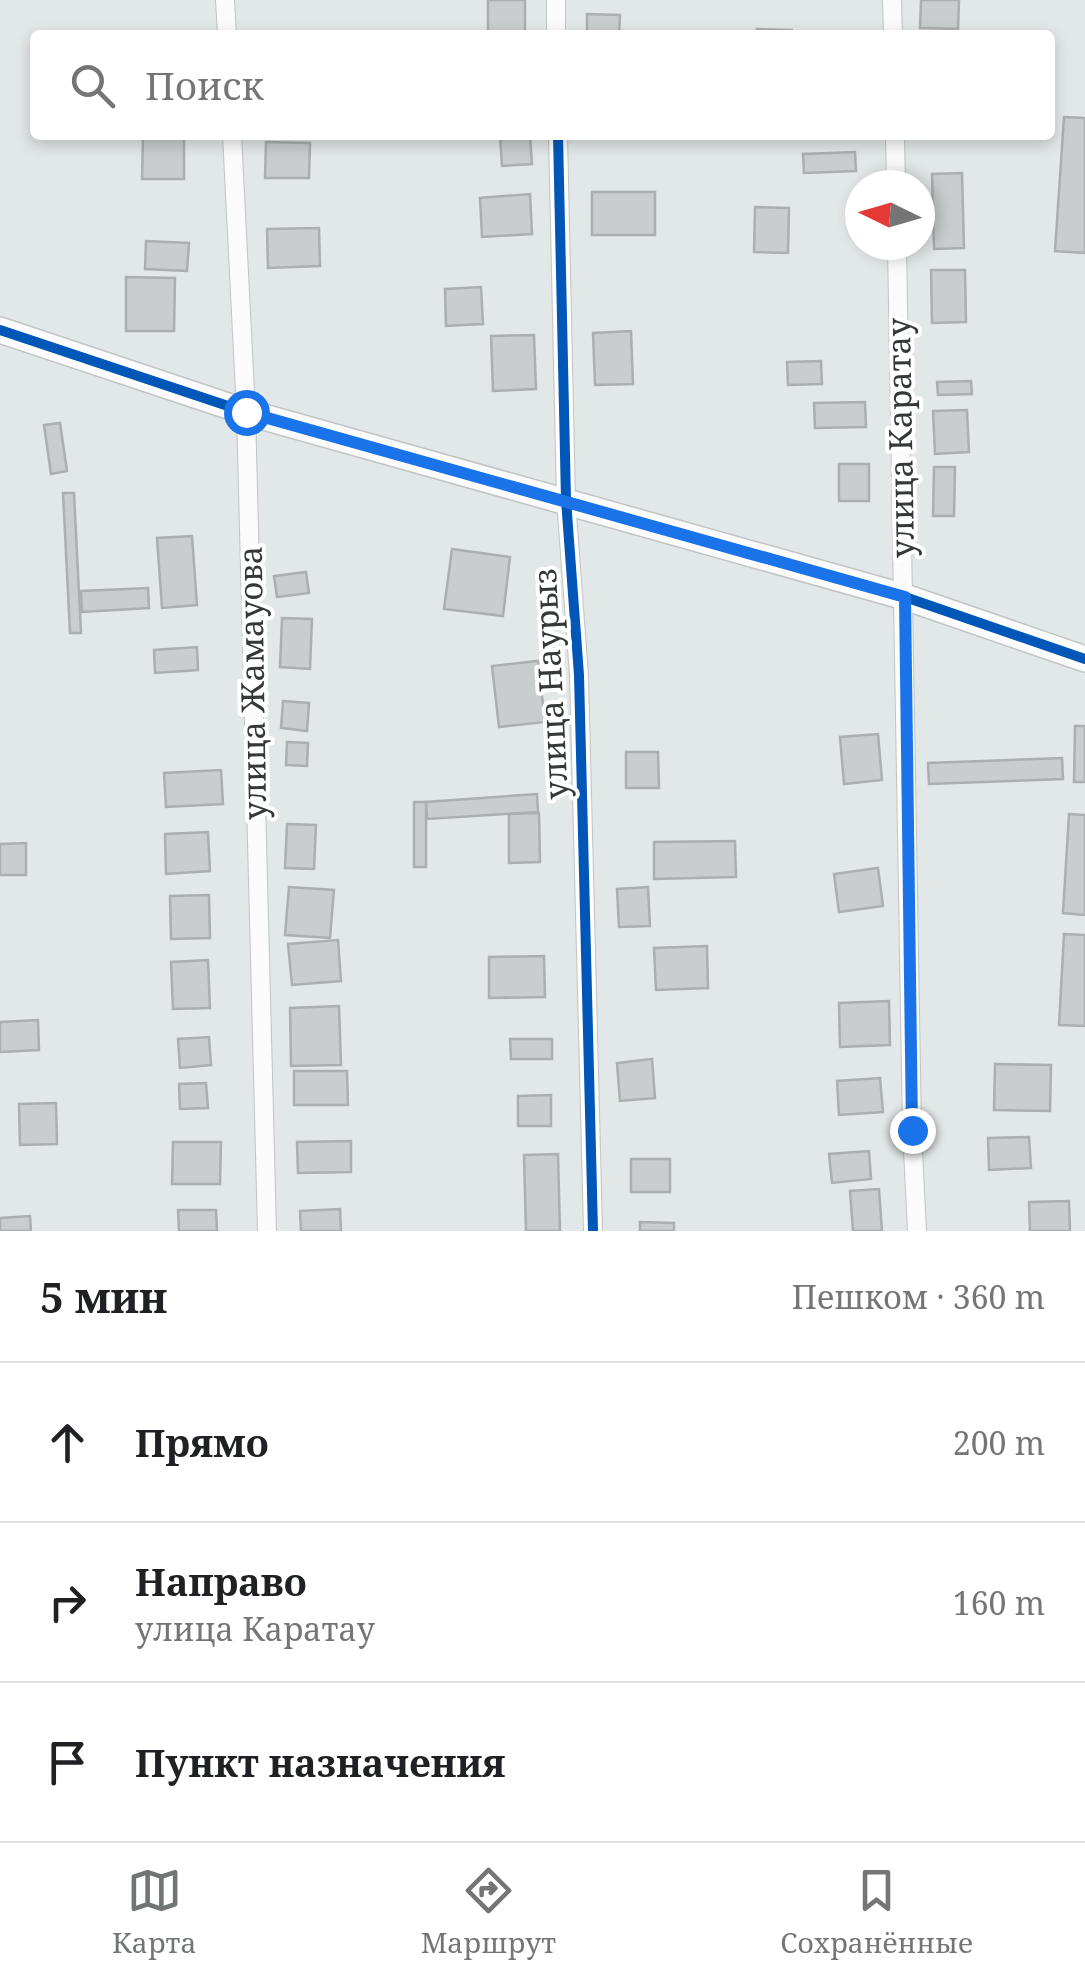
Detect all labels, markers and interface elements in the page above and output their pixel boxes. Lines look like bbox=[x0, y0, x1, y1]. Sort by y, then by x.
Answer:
search box bbox=[30, 30, 1055, 140]
icon: search bbox=[65, 58, 120, 113]
text: Поиск bbox=[145, 59, 264, 111]
north arrow bbox=[845, 170, 935, 260]
street label: улица Каратау bbox=[876, 317, 923, 558]
route start bbox=[224, 390, 270, 436]
street label: улица Жамауова bbox=[228, 546, 275, 820]
street label: улица Наурыз bbox=[522, 568, 577, 801]
route end bbox=[890, 1108, 936, 1154]
text: 5 мин bbox=[40, 1268, 167, 1325]
text: Пешком · 360 m bbox=[792, 1275, 1045, 1318]
icon: ahead bbox=[40, 1415, 95, 1470]
text: Прямо bbox=[135, 1416, 269, 1468]
text: 200 m bbox=[953, 1421, 1045, 1464]
text: Направо bbox=[135, 1555, 307, 1607]
icon: right bbox=[40, 1575, 95, 1630]
text: 160 m bbox=[953, 1581, 1045, 1624]
text: улица Каратау bbox=[135, 1607, 375, 1650]
icon: arrive bbox=[40, 1735, 95, 1790]
text: Пункт назначения bbox=[135, 1736, 505, 1788]
tab: Карта bbox=[112, 1863, 196, 1961]
tab: Маршрут bbox=[421, 1863, 556, 1961]
tab: Сохранённые bbox=[780, 1863, 973, 1961]

